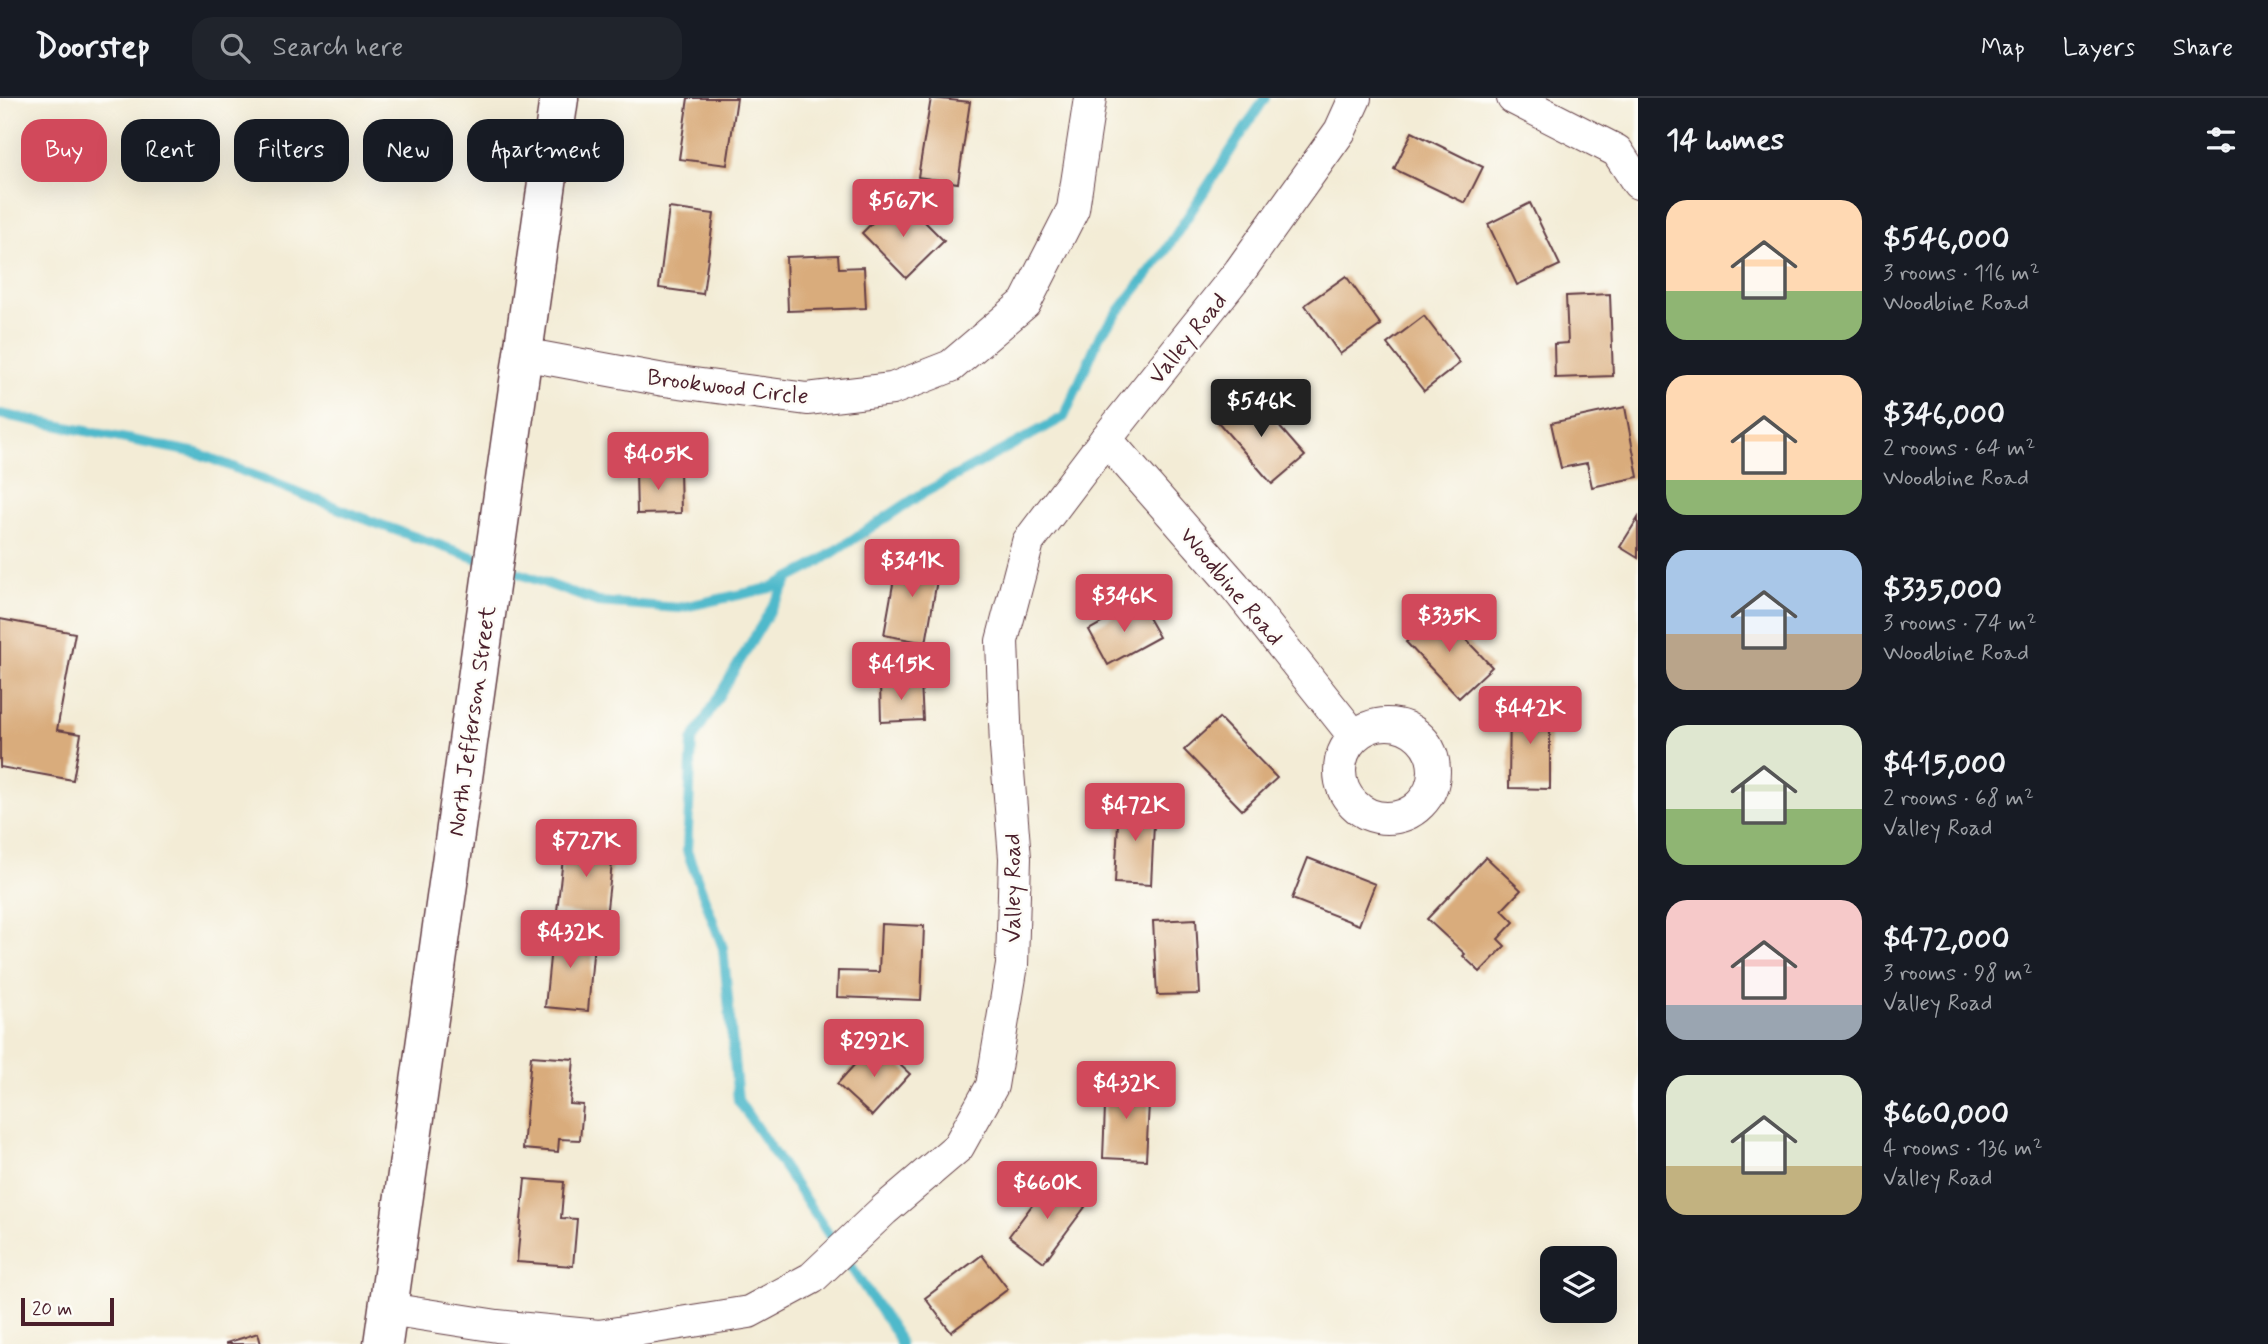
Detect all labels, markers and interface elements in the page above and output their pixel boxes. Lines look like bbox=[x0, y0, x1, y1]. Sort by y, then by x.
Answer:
search box bbox=[192, 17, 682, 80]
text: Doorstep bbox=[35, 26, 150, 70]
icon: search bbox=[216, 29, 254, 67]
text: Search here bbox=[272, 31, 403, 65]
text: Map bbox=[1981, 33, 2025, 64]
text: Layers bbox=[2063, 33, 2135, 64]
text: Share bbox=[2173, 33, 2233, 64]
chip: Buy bbox=[21, 119, 107, 182]
chip: Rent bbox=[121, 119, 220, 182]
chip: Filters bbox=[234, 119, 349, 182]
chip: New bbox=[363, 119, 453, 182]
chip: Apartment bbox=[467, 119, 624, 182]
text: 14 homes bbox=[1666, 121, 1784, 160]
icon: filters bbox=[2202, 121, 2240, 159]
pin: $567K bbox=[854, 180, 952, 239]
text: $567K bbox=[868, 187, 938, 217]
text: $546,000 bbox=[1883, 220, 2009, 259]
icon: home bbox=[1722, 228, 1806, 312]
text: 3 rooms · 116 m² bbox=[1883, 259, 2040, 289]
street label: Valley Road bbox=[1142, 287, 1235, 391]
text: Woodbine Road bbox=[1883, 289, 2029, 319]
street label: Brookwood Circle bbox=[645, 363, 810, 413]
pin: $546K bbox=[1212, 380, 1310, 439]
text: $546K bbox=[1227, 387, 1295, 417]
text: $346,000 bbox=[1883, 395, 2005, 434]
icon: home bbox=[1722, 403, 1806, 487]
pin: $405K bbox=[609, 432, 707, 492]
text: 2 rooms · 64 m² bbox=[1883, 434, 2035, 464]
text: $405K bbox=[623, 440, 693, 470]
text: Woodbine Road bbox=[1883, 464, 2029, 494]
street label: Woodbine Road bbox=[1172, 522, 1289, 653]
pin: $341K bbox=[863, 540, 961, 599]
text: $341K bbox=[880, 547, 944, 577]
text: $335,000 bbox=[1883, 570, 2002, 609]
pin: $346K bbox=[1075, 574, 1173, 634]
icon: home bbox=[1722, 578, 1806, 662]
text: $346K bbox=[1092, 582, 1156, 612]
pin: $335K bbox=[1400, 594, 1498, 654]
text: $335K bbox=[1418, 602, 1480, 632]
street label: North Jefferson Street bbox=[442, 604, 504, 839]
text: 3 rooms · 74 m² bbox=[1883, 609, 2037, 639]
text: Woodbine Road bbox=[1883, 639, 2029, 669]
pin: $415K bbox=[852, 642, 950, 702]
text: $415K bbox=[868, 650, 934, 680]
pin: $442K bbox=[1481, 686, 1579, 746]
text: $442K bbox=[1495, 694, 1565, 724]
text: $415,000 bbox=[1883, 745, 2006, 784]
icon: home bbox=[1722, 753, 1806, 837]
pin: $472K bbox=[1086, 784, 1184, 843]
text: 2 rooms · 68 m² bbox=[1883, 784, 2034, 814]
text: $472K bbox=[1101, 791, 1169, 821]
text: Valley Road bbox=[1883, 814, 1993, 844]
pin: $727K bbox=[537, 820, 635, 879]
text: $727K bbox=[552, 827, 620, 857]
street label: Valley Road bbox=[999, 833, 1029, 943]
pin: $432K bbox=[521, 910, 619, 970]
text: $432K bbox=[537, 918, 603, 948]
text: $472,000 bbox=[1883, 920, 2010, 959]
icon: home bbox=[1722, 928, 1806, 1012]
text: 3 rooms · 98 m² bbox=[1883, 959, 2033, 989]
text: Valley Road bbox=[1883, 989, 1993, 1019]
pin: $292K bbox=[825, 1020, 923, 1079]
text: $292K bbox=[840, 1027, 908, 1057]
pin: $432K bbox=[1077, 1062, 1175, 1121]
text: $432K bbox=[1093, 1069, 1159, 1099]
text: $660,000 bbox=[1883, 1095, 2009, 1134]
icon: home bbox=[1722, 1103, 1806, 1187]
text: 4 rooms · 136 m² bbox=[1883, 1134, 2043, 1164]
pin: $660K bbox=[998, 1162, 1096, 1221]
text: Valley Road bbox=[1883, 1164, 1993, 1194]
text: $660K bbox=[1013, 1169, 1081, 1199]
map controls bbox=[1540, 1246, 1617, 1323]
button: layers bbox=[1540, 1246, 1617, 1323]
scale bar bbox=[21, 1295, 114, 1327]
text: 20 m bbox=[32, 1297, 72, 1322]

